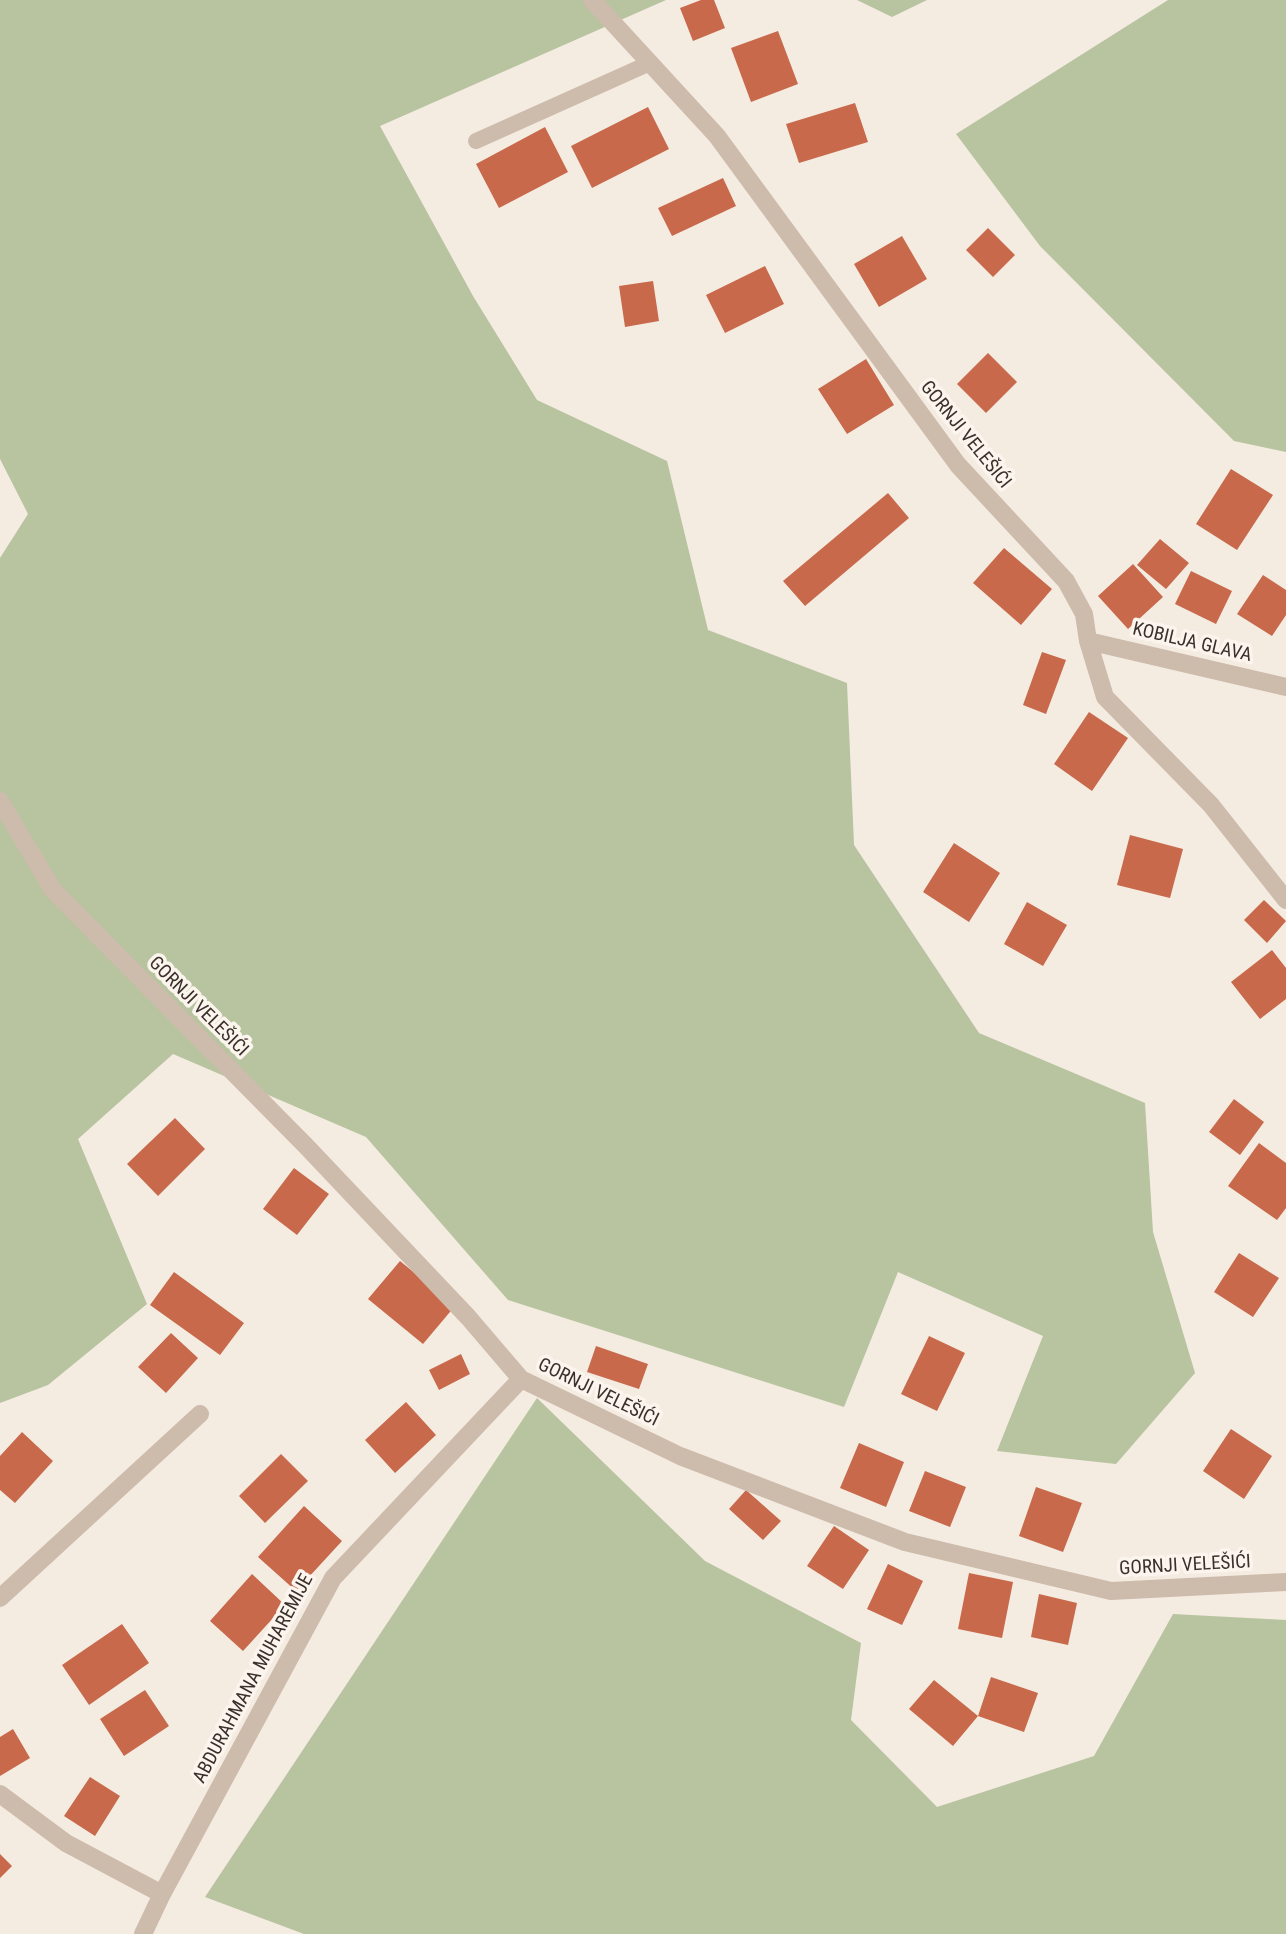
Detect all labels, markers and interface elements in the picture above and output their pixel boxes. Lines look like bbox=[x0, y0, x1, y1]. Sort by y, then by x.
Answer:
street label: GORNJI VELEŠIĆI bbox=[915, 377, 1015, 493]
street label: KOBILJA GLAVA bbox=[1130, 618, 1254, 668]
street label: GORNJI VELEŠIĆI bbox=[143, 952, 253, 1062]
street label: GORNJI VELEŠIĆI bbox=[534, 1354, 662, 1432]
street label: GORNJI VELEŠIĆI bbox=[1119, 1551, 1251, 1581]
street label: ABDURAHMANA MUHAREMIJE bbox=[189, 1571, 319, 1787]

